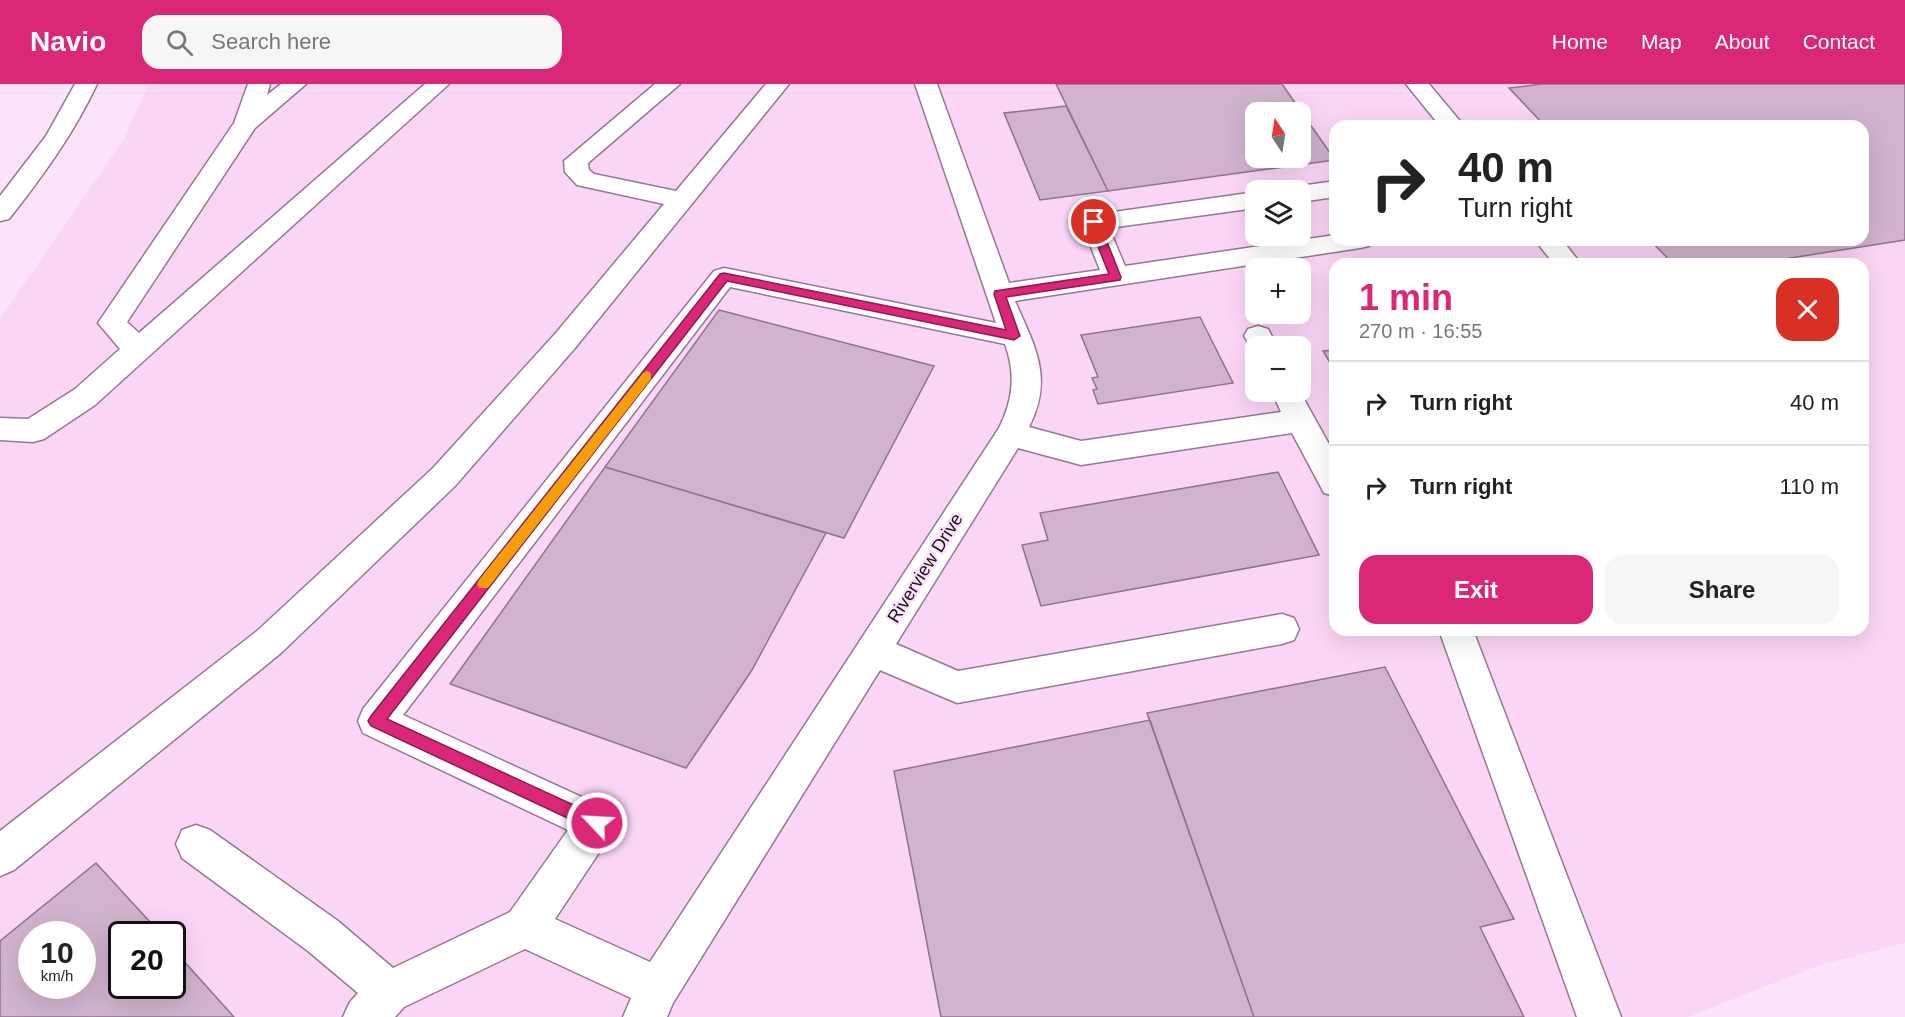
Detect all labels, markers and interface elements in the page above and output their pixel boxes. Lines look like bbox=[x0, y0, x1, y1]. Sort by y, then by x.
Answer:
search box bbox=[142, 15, 562, 69]
text: Navio bbox=[30, 26, 106, 57]
icon: search bbox=[163, 26, 196, 59]
text: Search here bbox=[211, 29, 331, 54]
text: Home bbox=[1552, 30, 1608, 53]
text: Map bbox=[1641, 30, 1682, 53]
text: About bbox=[1715, 30, 1770, 53]
text: Contact bbox=[1803, 30, 1875, 53]
north arrow bbox=[1245, 102, 1311, 168]
map controls bbox=[1245, 102, 1311, 402]
icon: right bbox=[1359, 144, 1437, 222]
text: 40 m bbox=[1458, 144, 1554, 191]
button: layers bbox=[1245, 180, 1311, 246]
text: Turn right bbox=[1458, 193, 1573, 223]
pin bbox=[1068, 196, 1119, 247]
icon: arrive bbox=[1077, 205, 1110, 238]
button: + bbox=[1245, 258, 1311, 324]
text: 1 min bbox=[1359, 277, 1453, 318]
button: close bbox=[1776, 278, 1839, 341]
text: 270 m · 16:55 bbox=[1359, 320, 1482, 342]
button: − bbox=[1245, 336, 1311, 402]
icon: right bbox=[1359, 387, 1392, 420]
text: Turn right bbox=[1410, 390, 1512, 415]
text: 40 m bbox=[1790, 390, 1839, 415]
icon: right bbox=[1359, 471, 1392, 504]
text: Turn right bbox=[1410, 474, 1512, 499]
text: 110 m bbox=[1779, 474, 1839, 499]
street label: Riverview Drive bbox=[883, 510, 967, 626]
button: Exit bbox=[1359, 555, 1593, 624]
button: Share bbox=[1605, 555, 1839, 624]
position arrow bbox=[565, 791, 629, 855]
speed limit sign: 20 bbox=[108, 921, 186, 999]
text: 10 bbox=[40, 936, 74, 969]
text: km/h bbox=[41, 967, 73, 984]

